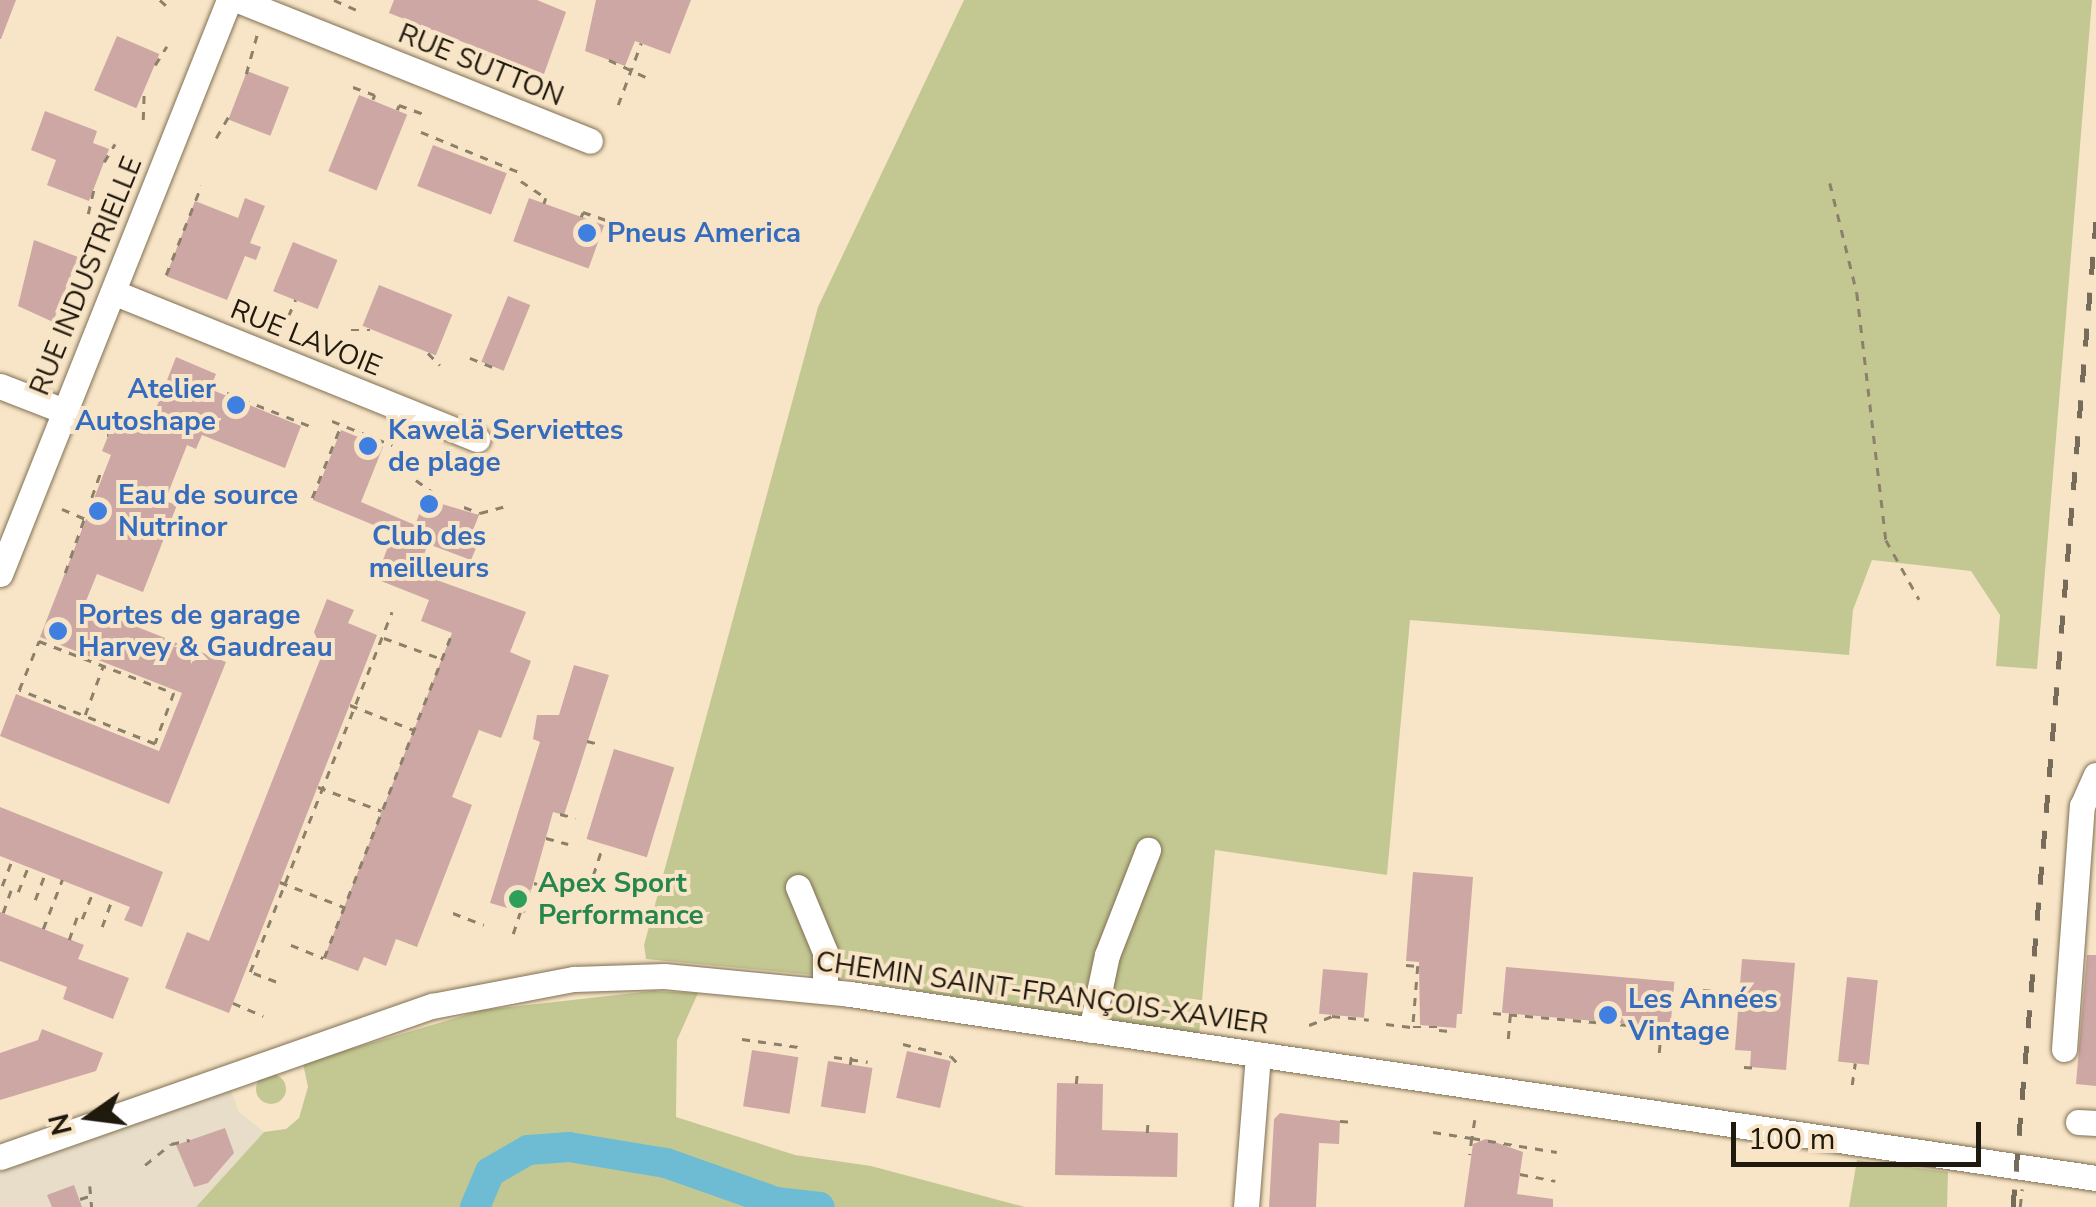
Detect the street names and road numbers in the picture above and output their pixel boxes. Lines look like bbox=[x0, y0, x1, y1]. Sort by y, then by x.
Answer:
street label: RUE SUTTON bbox=[393, 17, 569, 113]
street label: RUE INDUSTRIELLE bbox=[23, 152, 149, 400]
street label: RUE LAVOIE bbox=[226, 292, 386, 384]
street label: CHEMIN SAINT-FRANÇOIS-XAVIER bbox=[814, 945, 1270, 1041]

